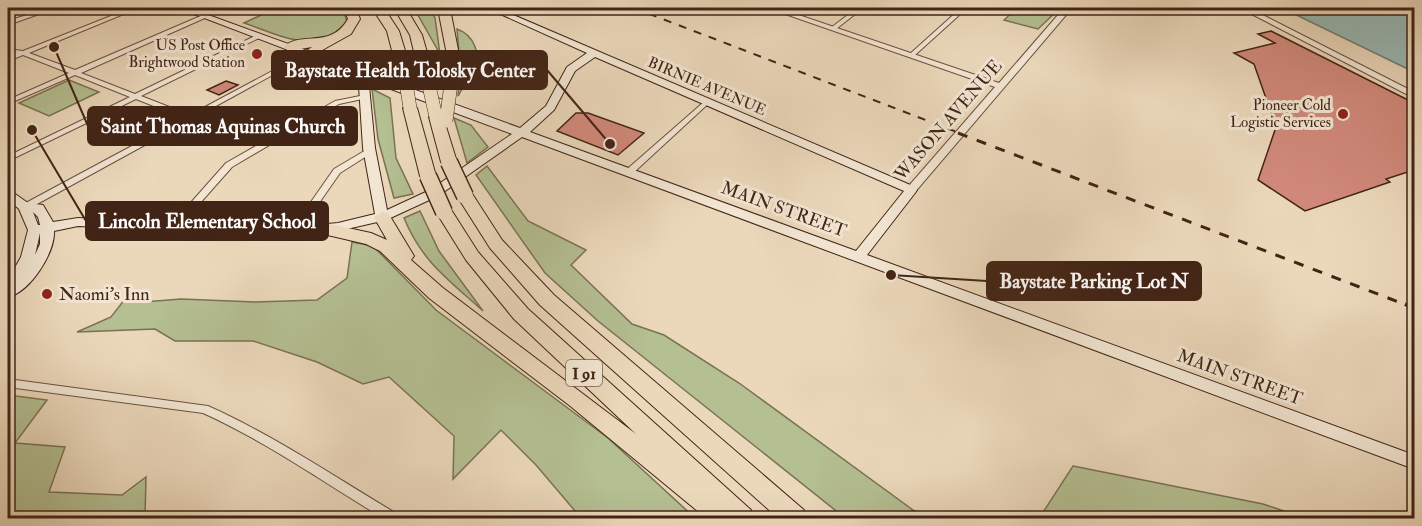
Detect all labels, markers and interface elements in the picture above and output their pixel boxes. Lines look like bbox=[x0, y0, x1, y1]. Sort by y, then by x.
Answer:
place label: US Post Office Brightwood Station bbox=[128, 36, 245, 72]
marker: US Post Office Brightwood Station bbox=[250, 47, 264, 61]
callout: Baystate Health Tolosky Center bbox=[272, 51, 547, 89]
street label: BIRNIE AVENUE bbox=[645, 53, 769, 120]
street label: WASON AVENUE bbox=[889, 55, 1007, 186]
text: Baystate Health Tolosky Center bbox=[285, 58, 536, 84]
place label: Pioneer Cold Logistic Services bbox=[1230, 96, 1332, 132]
callout: Saint Thomas Aquinas Church bbox=[88, 107, 357, 145]
marker: Pioneer Cold Logistic Services bbox=[1336, 107, 1350, 121]
text: Saint Thomas Aquinas Church bbox=[101, 114, 346, 140]
street label: MAIN STREET bbox=[718, 176, 850, 243]
callout: Lincoln Elementary School bbox=[86, 202, 328, 240]
text: Lincoln Elementary School bbox=[98, 209, 317, 235]
callout: Baystate Parking Lot N bbox=[987, 262, 1201, 300]
text: Baystate Parking Lot N bbox=[999, 269, 1190, 295]
place label: Naomi's Inn bbox=[59, 283, 150, 306]
marker: Naomi's Inn bbox=[40, 287, 54, 301]
street label: MAIN STREET bbox=[1174, 344, 1306, 411]
road number: I 91 bbox=[566, 360, 602, 386]

